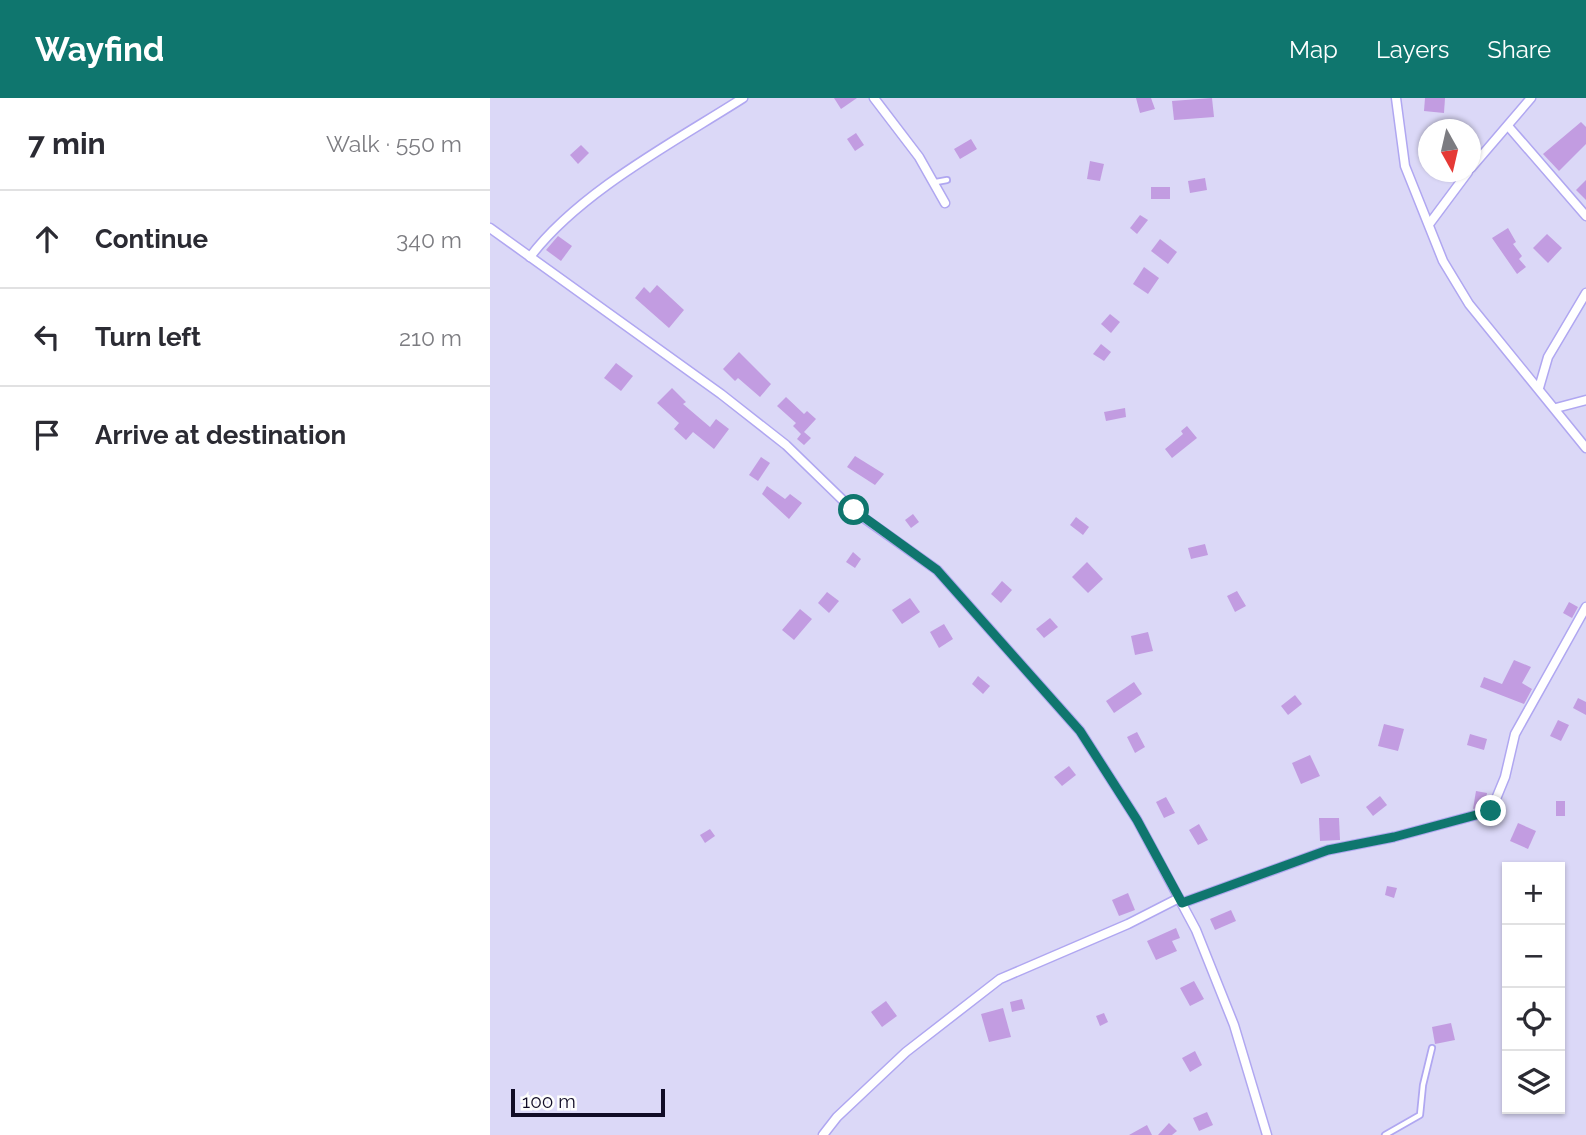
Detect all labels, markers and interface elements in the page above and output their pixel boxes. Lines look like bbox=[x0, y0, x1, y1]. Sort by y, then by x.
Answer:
text: Wayfind bbox=[35, 30, 164, 69]
text: Map bbox=[1289, 35, 1338, 64]
text: Layers bbox=[1376, 35, 1449, 64]
text: Share bbox=[1487, 35, 1551, 64]
north arrow bbox=[1418, 119, 1481, 182]
text: 7 min bbox=[28, 126, 106, 161]
text: Walk · 550 m bbox=[326, 130, 462, 157]
icon: ahead bbox=[28, 220, 66, 258]
text: Continue bbox=[95, 224, 208, 254]
text: 340 m bbox=[396, 226, 462, 253]
icon: left bbox=[28, 318, 66, 356]
text: Turn left bbox=[95, 322, 201, 352]
text: 210 m bbox=[399, 324, 462, 351]
icon: arrive bbox=[28, 416, 66, 454]
text: Arrive at destination bbox=[95, 420, 346, 450]
route start bbox=[838, 494, 869, 525]
route end bbox=[1475, 795, 1506, 826]
map controls bbox=[1502, 862, 1565, 1114]
button: + bbox=[1502, 862, 1565, 925]
button: − bbox=[1502, 925, 1565, 988]
button: locate bbox=[1502, 988, 1565, 1051]
button: layers bbox=[1502, 1051, 1565, 1114]
scale bar bbox=[511, 1086, 665, 1118]
text: 100 m bbox=[522, 1090, 576, 1112]

